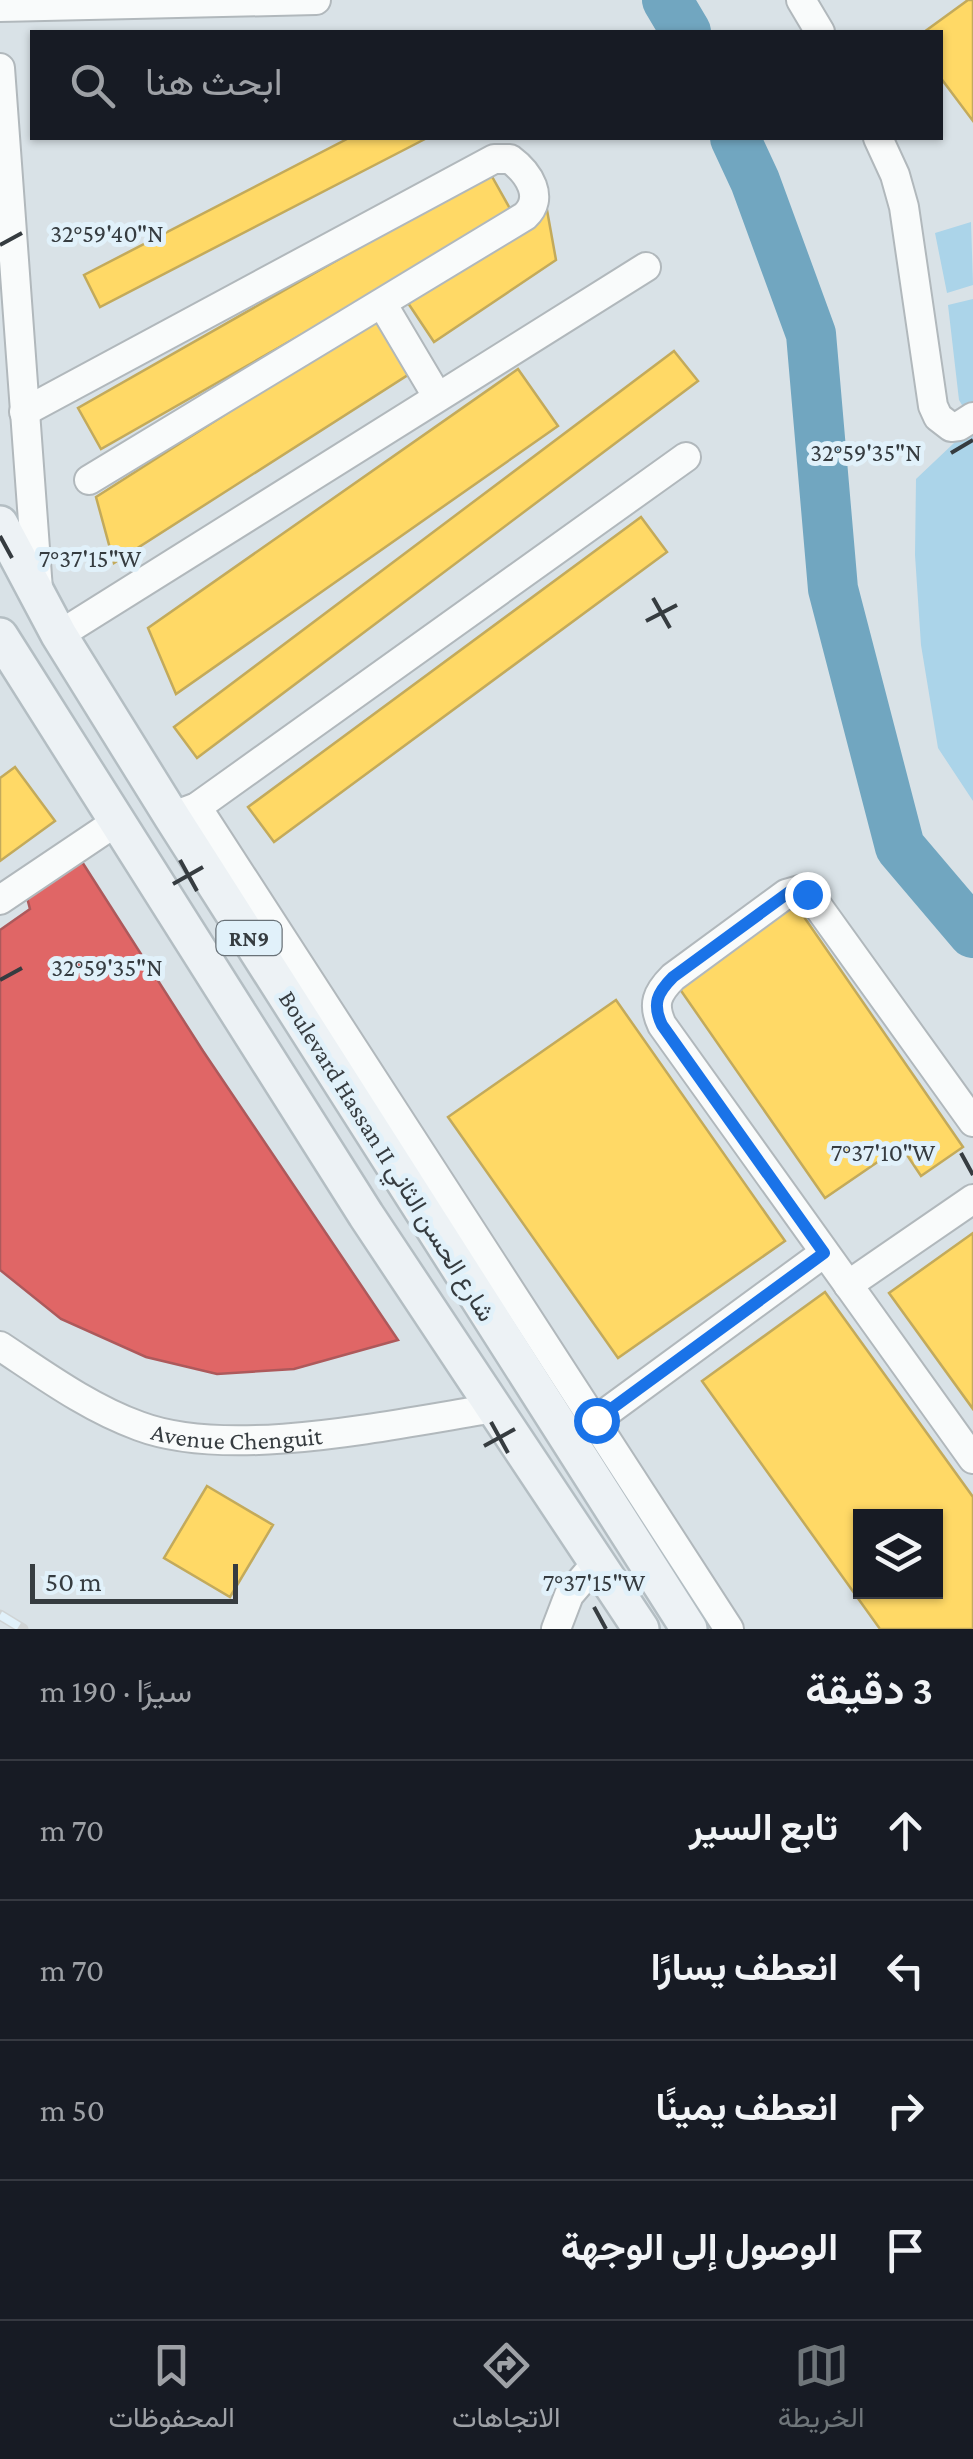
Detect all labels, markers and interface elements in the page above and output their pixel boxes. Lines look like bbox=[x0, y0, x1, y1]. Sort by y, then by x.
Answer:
search box bbox=[30, 30, 943, 140]
icon: search bbox=[65, 58, 120, 113]
text: ابحث هنا bbox=[145, 61, 283, 103]
text: 32°59'40"N bbox=[50, 220, 164, 247]
text: 32°59'35"N bbox=[810, 439, 922, 466]
text: 7°37'15"W bbox=[39, 545, 141, 572]
route end bbox=[785, 872, 831, 918]
road number: RN9 bbox=[216, 921, 282, 955]
text: 32°59'35"N bbox=[51, 954, 163, 981]
street label: Boulevard Hassan II شارع الحسن الثاني bbox=[268, 986, 500, 1330]
text: 7°37'10"W bbox=[831, 1139, 935, 1166]
route start bbox=[574, 1398, 620, 1444]
street label: Avenue Chenguit bbox=[149, 1417, 324, 1454]
map controls bbox=[853, 1509, 943, 1599]
button: layers bbox=[853, 1509, 943, 1599]
scale bar bbox=[30, 1559, 238, 1604]
text: 50 m bbox=[45, 1566, 102, 1597]
text: 7°37'15"W bbox=[543, 1569, 645, 1596]
text: 3 دقيقة bbox=[805, 1666, 933, 1713]
text: سيرًا · 190 m bbox=[40, 1673, 192, 1709]
icon: ahead bbox=[878, 1803, 933, 1858]
text: تابع السير bbox=[689, 1806, 838, 1848]
text: 70 m bbox=[40, 1812, 104, 1848]
icon: left bbox=[878, 1943, 933, 1998]
text: انعطف يسارًا bbox=[651, 1946, 838, 1988]
text: 70 m bbox=[40, 1952, 104, 1988]
icon: right bbox=[878, 2083, 933, 2138]
text: انعطف يمينًا bbox=[656, 2086, 838, 2128]
text: 50 m bbox=[40, 2092, 105, 2128]
icon: arrive bbox=[878, 2223, 933, 2278]
text: الوصول إلى الوجهة bbox=[561, 2226, 838, 2268]
tab: المحفوظات bbox=[109, 2338, 235, 2442]
tab: الاتجاهات bbox=[452, 2338, 561, 2442]
tab: الخريطة bbox=[778, 2338, 864, 2442]

